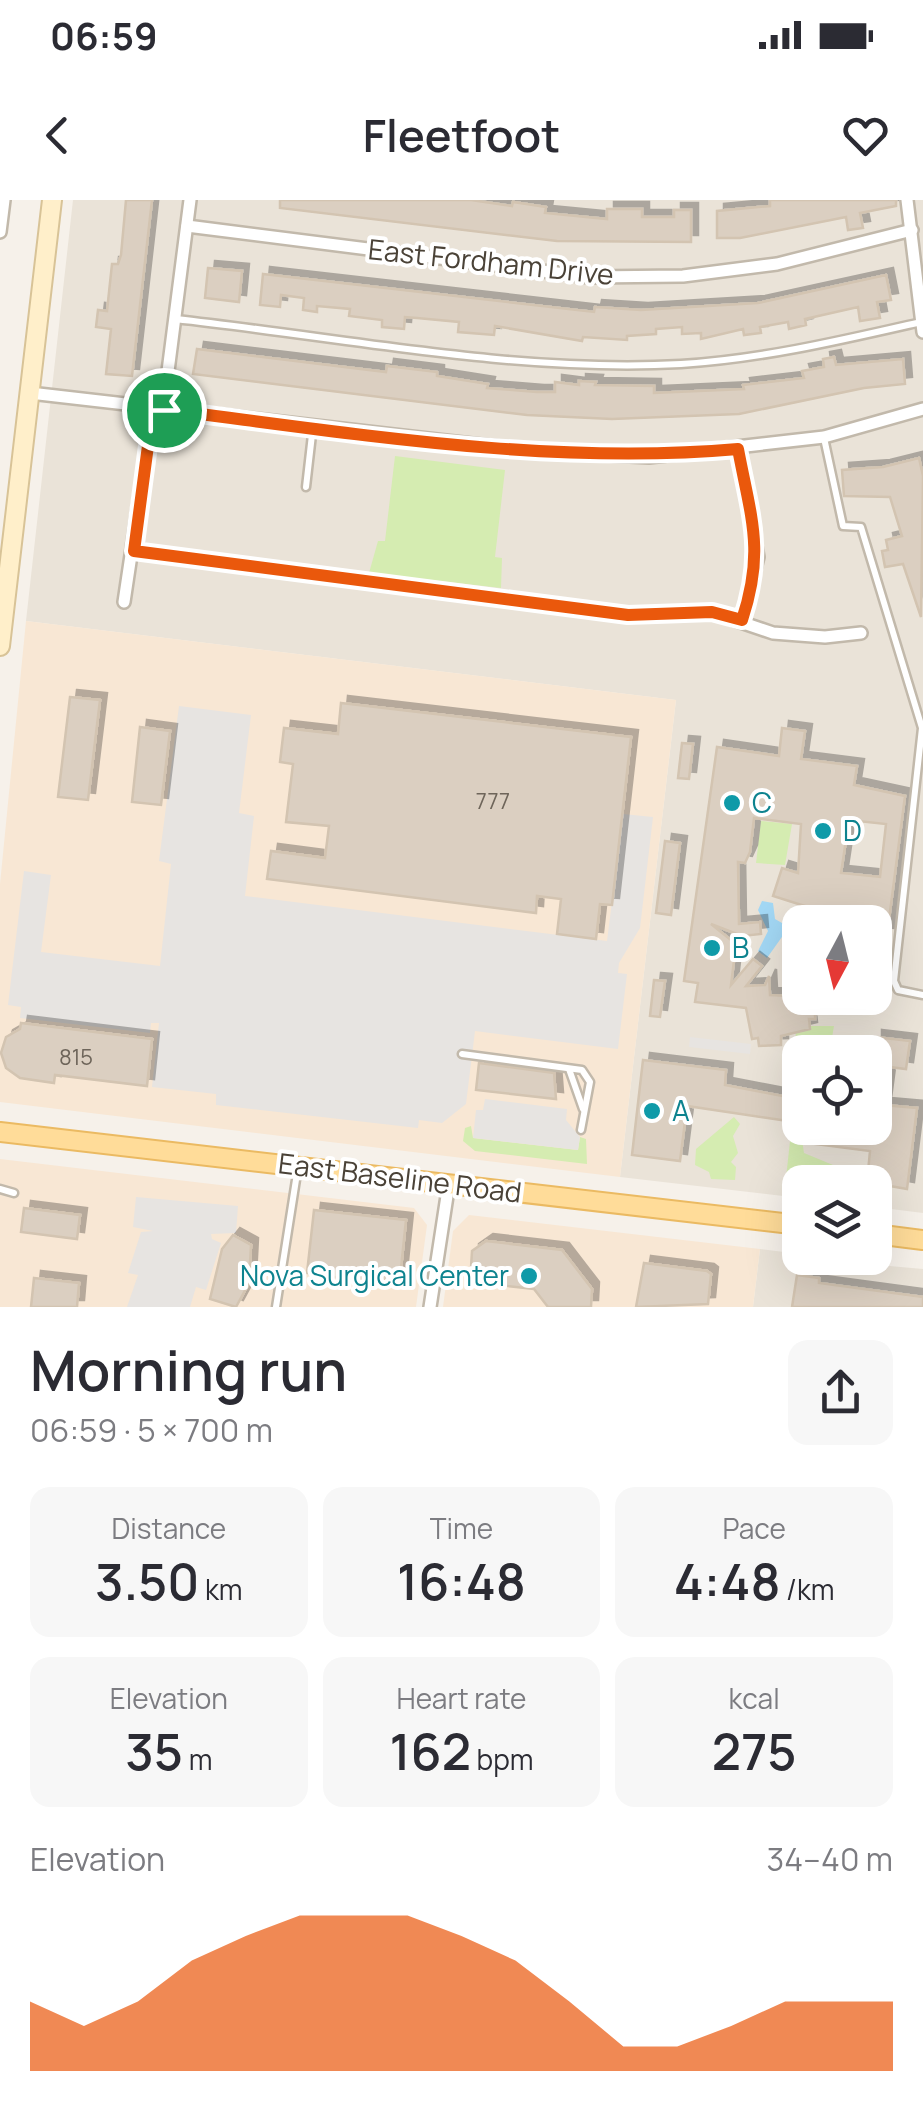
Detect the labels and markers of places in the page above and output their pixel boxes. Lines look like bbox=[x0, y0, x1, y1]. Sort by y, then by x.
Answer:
pin bbox=[122, 368, 207, 453]
place label: C bbox=[752, 783, 772, 821]
marker: C bbox=[721, 792, 743, 814]
place label: D bbox=[843, 811, 862, 849]
marker: D bbox=[812, 820, 834, 842]
place label: B bbox=[732, 928, 749, 966]
marker: B bbox=[701, 937, 723, 959]
place label: A bbox=[672, 1091, 690, 1129]
marker: A bbox=[641, 1100, 663, 1122]
place label: Nova Surgical Center bbox=[240, 1256, 509, 1294]
marker: Nova Surgical Center bbox=[518, 1265, 540, 1287]

